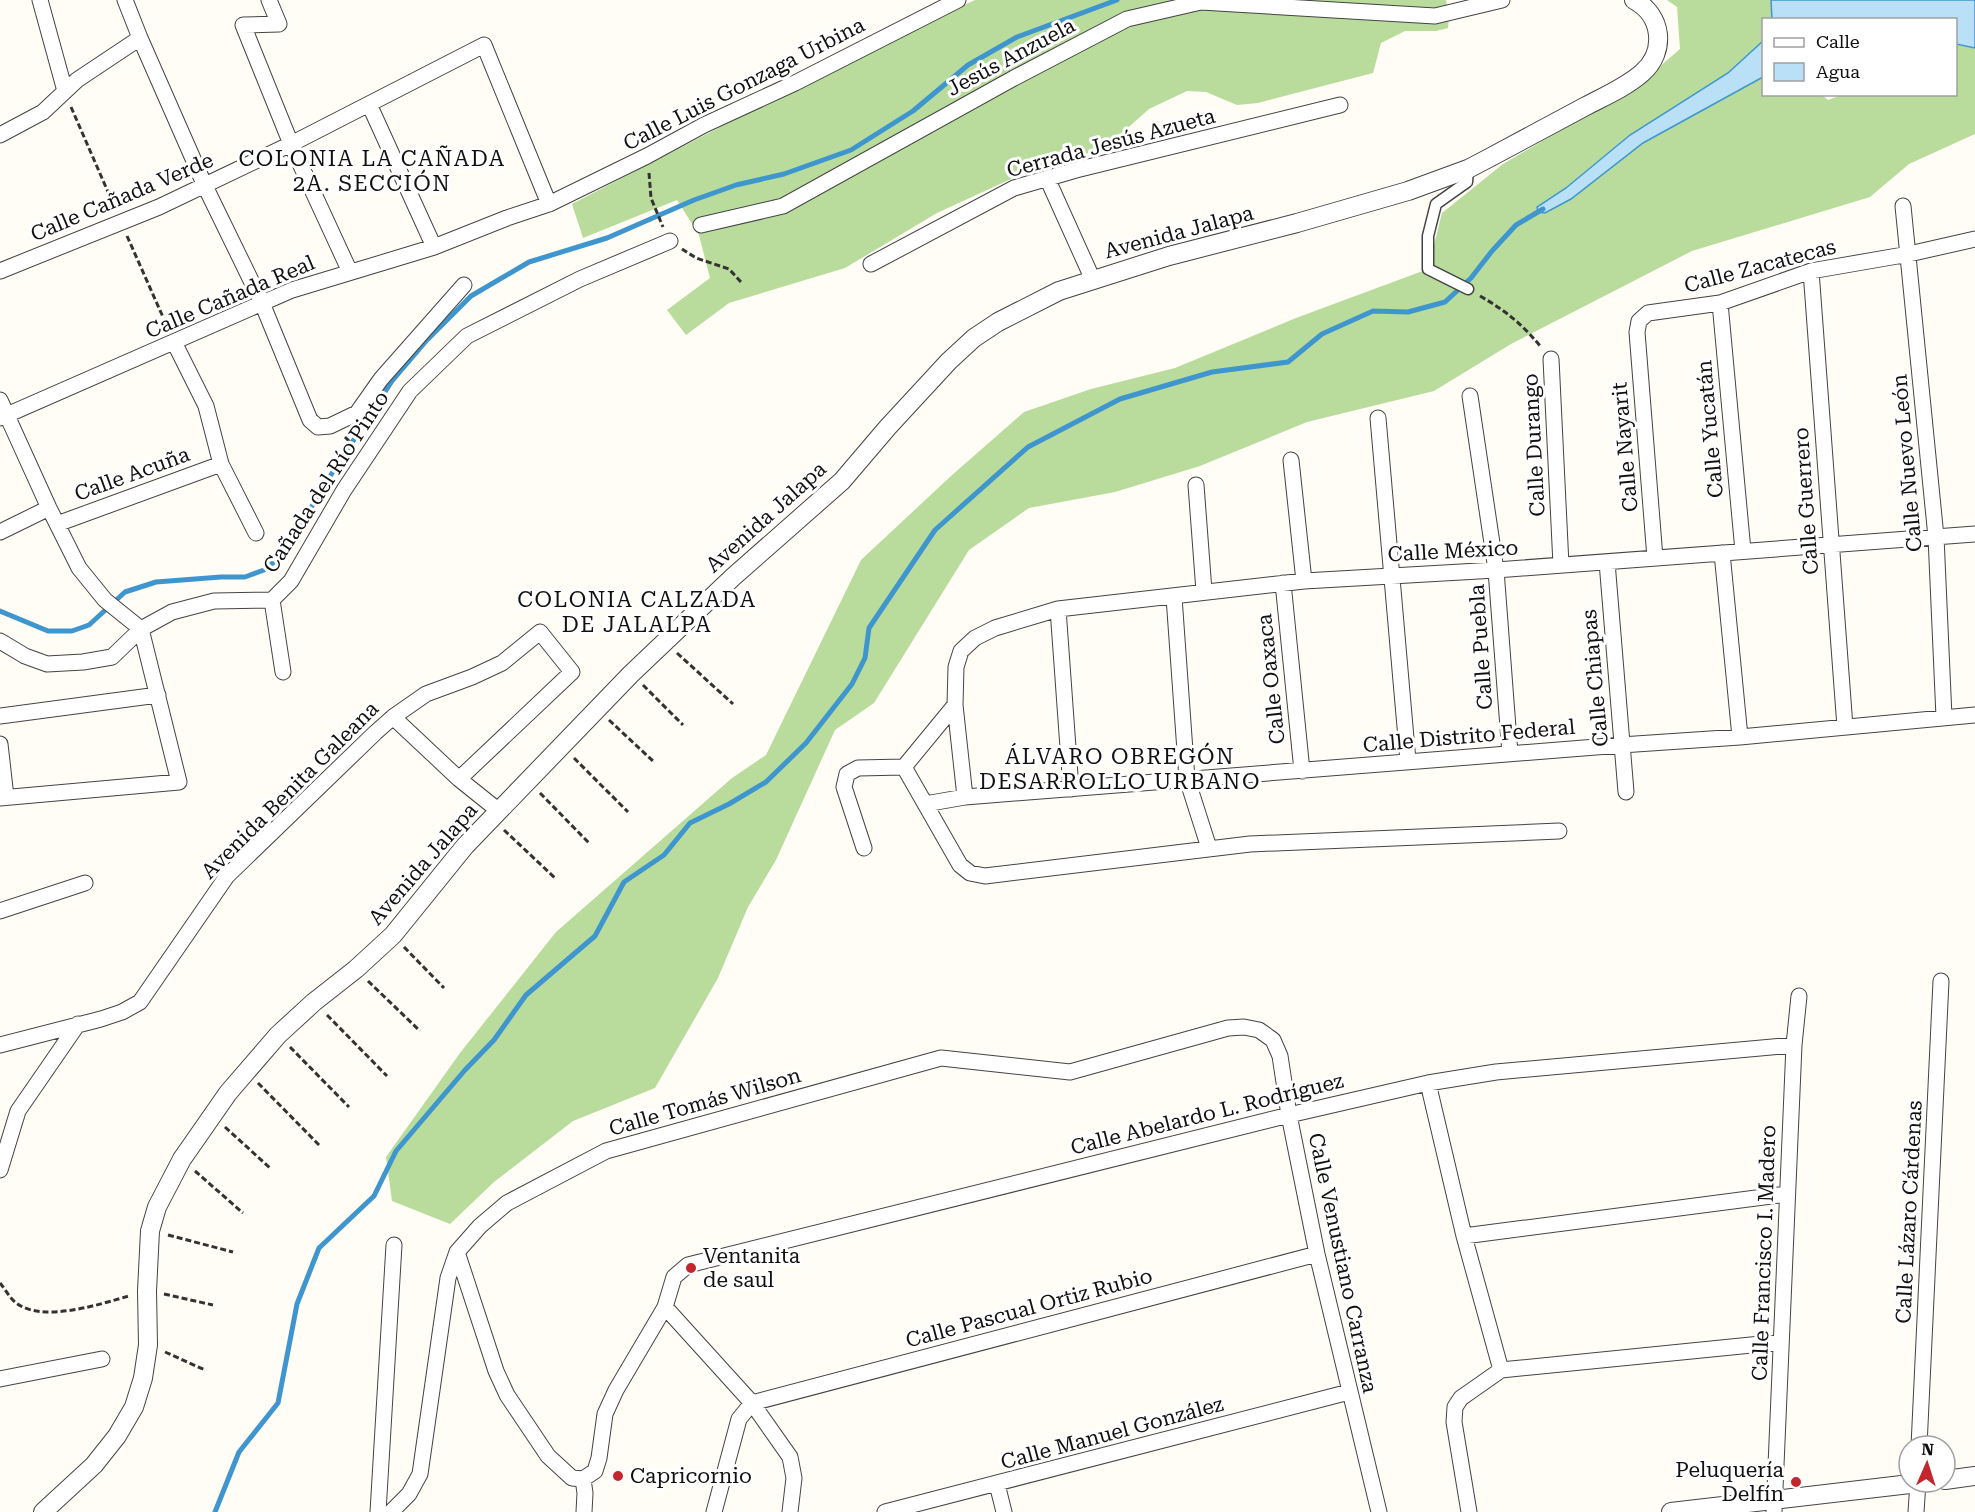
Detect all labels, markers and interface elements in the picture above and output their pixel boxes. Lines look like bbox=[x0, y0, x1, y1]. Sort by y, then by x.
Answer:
street label: Calle Luis Gonzaga Urbina bbox=[619, 12, 869, 155]
street label: Jesús Anzuela bbox=[943, 13, 1080, 101]
legend bbox=[1762, 18, 1957, 96]
text: Calle bbox=[1816, 31, 1860, 52]
text: Agua bbox=[1816, 61, 1860, 82]
street label: Cerrada Jesús Azueta bbox=[1004, 103, 1218, 182]
district label: COLONIA LA CAÑADA 2A. SECCIÓN bbox=[238, 145, 506, 196]
street label: Calle Cañada Verde bbox=[27, 148, 217, 246]
street label: Avenida Jalapa bbox=[1102, 200, 1257, 263]
street label: Calle Zacatecas bbox=[1682, 234, 1838, 298]
street label: Calle Cañada Real bbox=[142, 250, 319, 343]
street label: Calle Yucatán bbox=[1692, 359, 1728, 499]
street label: Calle Durango bbox=[1518, 373, 1550, 517]
street label: Calle Nuevo León bbox=[1887, 373, 1927, 553]
street label: Calle Nayarit bbox=[1607, 381, 1643, 513]
street label: Cañada del Río Pinto bbox=[258, 387, 394, 577]
street label: Calle Guerrero bbox=[1789, 427, 1823, 575]
street label: Calle Acuña bbox=[71, 442, 193, 506]
street label: Avenida Jalapa bbox=[701, 456, 831, 577]
street label: Calle México bbox=[1387, 536, 1519, 566]
street label: Calle Puebla bbox=[1465, 583, 1497, 711]
district label: COLONIA CALZADA DE JALALPA bbox=[517, 587, 757, 637]
street label: Calle Chiapas bbox=[1577, 608, 1613, 748]
street label: Calle Oaxaca bbox=[1252, 612, 1290, 745]
street label: Avenida Benita Galeana bbox=[197, 696, 384, 883]
street label: Calle Distrito Federal bbox=[1362, 715, 1577, 757]
district label: ÁLVARO OBREGÓN DESARROLLO URBANO bbox=[979, 742, 1261, 794]
street label: Avenida Jalapa bbox=[364, 798, 483, 930]
street label: Calle Tomás Wilson bbox=[606, 1063, 804, 1141]
street label: Calle Abelardo L. Rodríguez bbox=[1068, 1068, 1346, 1160]
street label: Calle Lázaro Cárdenas bbox=[1891, 1100, 1927, 1324]
street label: Calle Francisco I. Madero bbox=[1748, 1125, 1780, 1381]
street label: Calle Venustiano Carranza bbox=[1304, 1131, 1382, 1396]
place label: Ventanita de saul bbox=[703, 1244, 801, 1292]
marker: Ventanita de saul bbox=[684, 1261, 698, 1275]
street label: Calle Pascual Ortiz Rubio bbox=[903, 1264, 1155, 1352]
street label: Calle Manuel González bbox=[998, 1392, 1226, 1474]
north arrow bbox=[1897, 1434, 1957, 1494]
text: N bbox=[1921, 1440, 1934, 1459]
place label: Peluquería Delfín bbox=[1675, 1458, 1785, 1506]
place label: Capricornio bbox=[630, 1464, 752, 1488]
marker: Capricornio bbox=[611, 1469, 625, 1483]
marker: Peluquería Delfín bbox=[1789, 1475, 1803, 1489]

